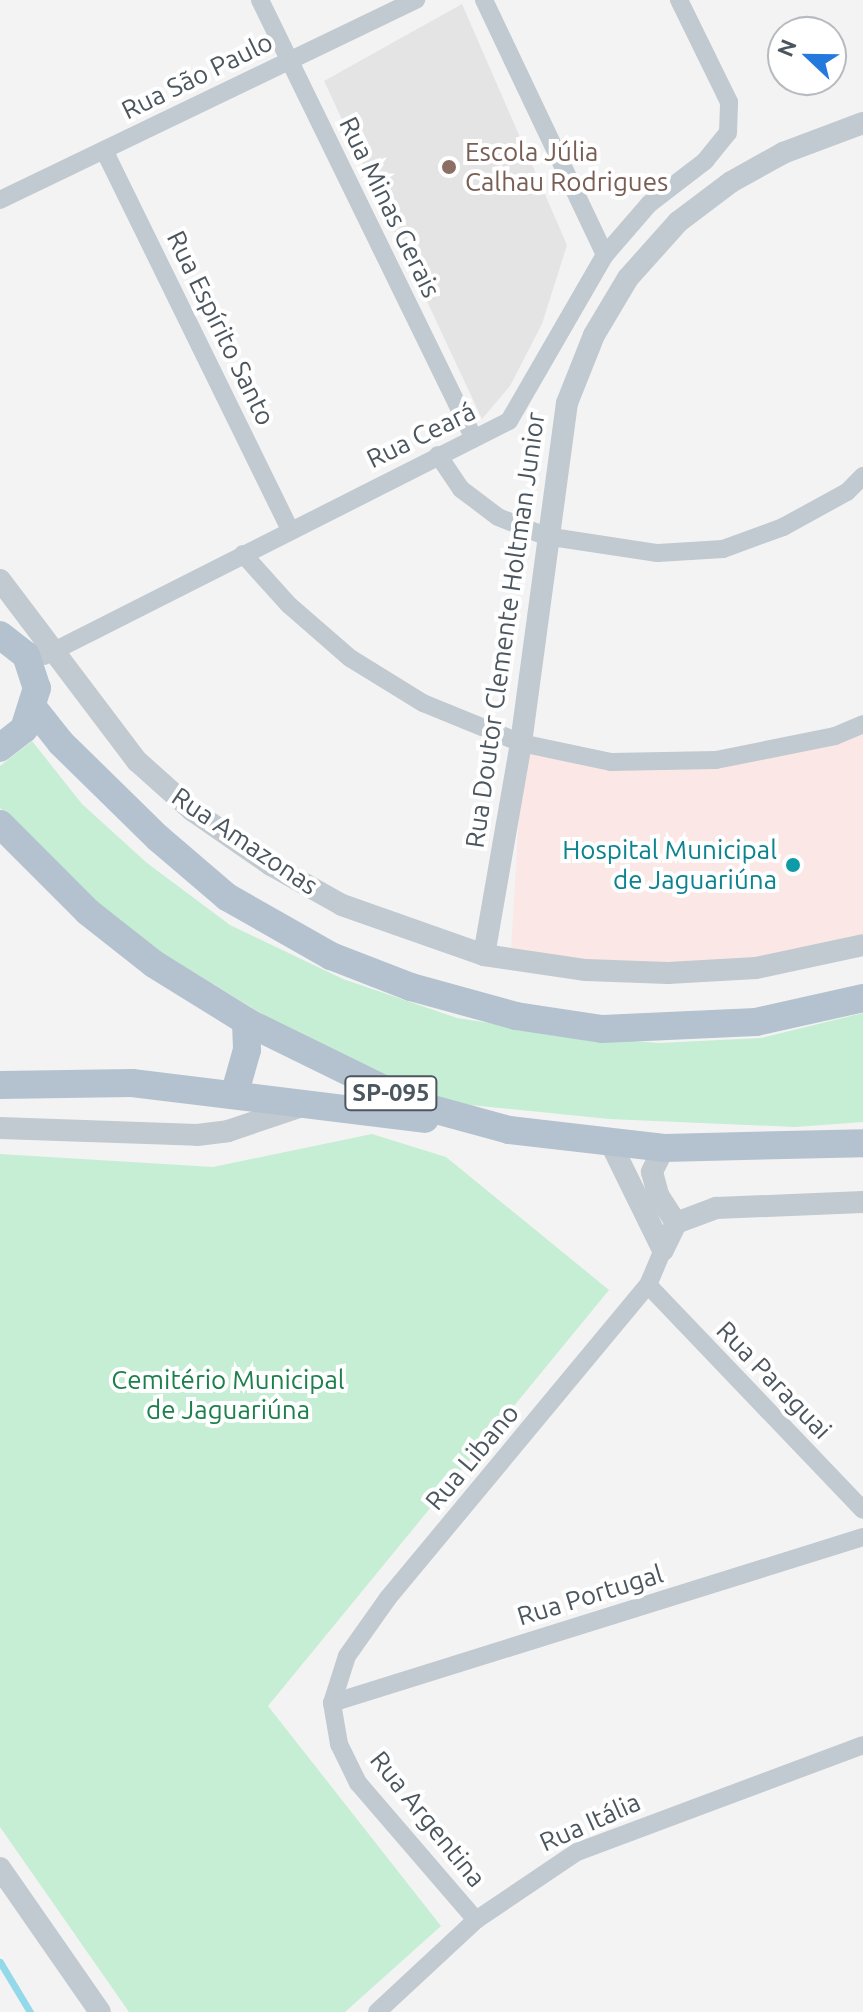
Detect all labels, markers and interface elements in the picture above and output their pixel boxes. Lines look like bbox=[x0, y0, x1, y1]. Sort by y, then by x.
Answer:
north arrow bbox=[767, 16, 847, 96]
street label: Rua São Paulo bbox=[116, 26, 278, 126]
text: N bbox=[771, 35, 801, 60]
street label: Rua Minas Gerais bbox=[333, 112, 447, 302]
place label: Escola Júlia Calhau Rodrigues bbox=[465, 136, 668, 198]
marker: Escola Júlia Calhau Rodrigues bbox=[440, 158, 458, 176]
street label: Rua Espírito Santo bbox=[160, 226, 282, 430]
street label: Rua Ceará bbox=[362, 395, 480, 475]
street label: Rua Doutor Clemente Holtman Junior bbox=[459, 410, 551, 850]
street label: Rua Amazonas bbox=[166, 781, 324, 901]
place label: Hospital Municipal de Jaguariúna bbox=[562, 834, 777, 896]
marker: Hospital Municipal de Jaguariúna bbox=[784, 856, 802, 874]
road number: SP-095 bbox=[343, 1073, 439, 1113]
street label: Rua Paraguai bbox=[710, 1315, 838, 1445]
park label: Cemitério Municipal de Jaguariúna bbox=[111, 1364, 345, 1426]
street label: Rua Libano bbox=[419, 1398, 525, 1516]
street label: Rua Portugal bbox=[513, 1558, 667, 1632]
street label: Rua Argentina bbox=[364, 1745, 492, 1893]
street label: Rua Itália bbox=[535, 1786, 645, 1858]

